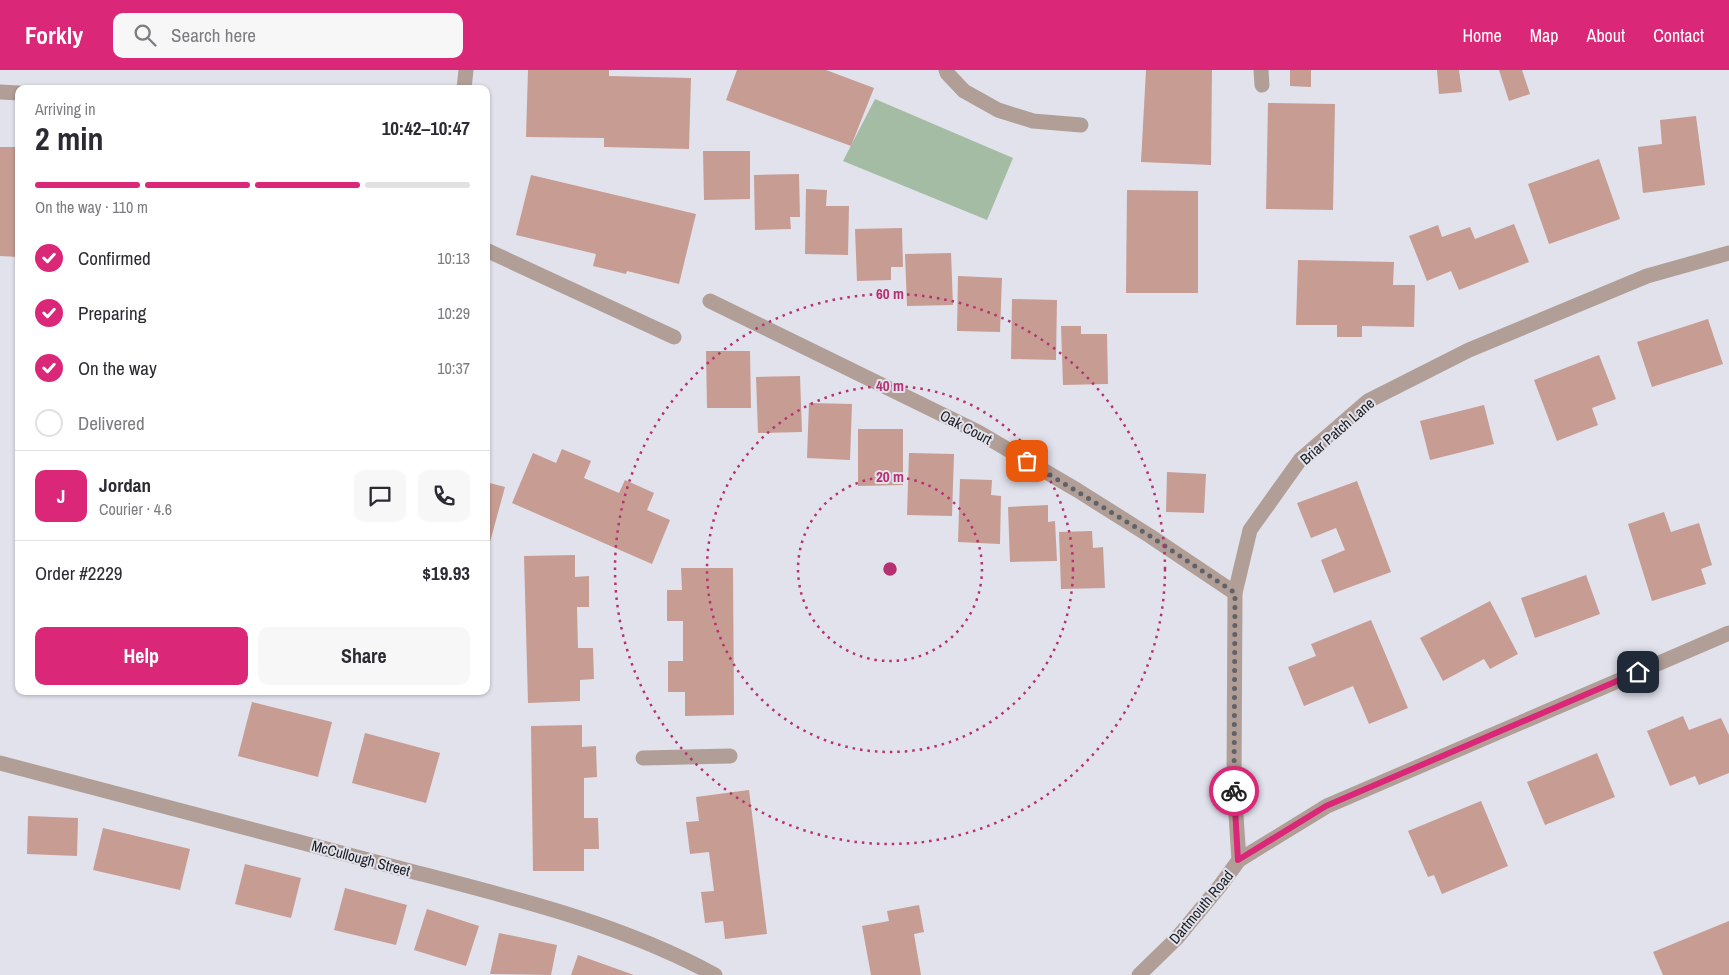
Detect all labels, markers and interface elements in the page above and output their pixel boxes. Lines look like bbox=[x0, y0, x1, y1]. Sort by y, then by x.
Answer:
search box bbox=[113, 13, 463, 58]
text: Forkly bbox=[25, 19, 83, 51]
icon: search bbox=[131, 21, 159, 49]
text: Search here bbox=[171, 22, 256, 48]
text: Home bbox=[1462, 23, 1502, 48]
text: Map bbox=[1530, 23, 1559, 48]
text: About bbox=[1587, 23, 1625, 48]
text: Contact bbox=[1653, 23, 1704, 48]
text: Arriving in bbox=[35, 98, 96, 120]
text: 10:42–10:47 bbox=[382, 115, 470, 141]
text: 2 min bbox=[35, 117, 104, 160]
text: On the way · 110 m bbox=[35, 196, 148, 218]
icon: check bbox=[35, 244, 63, 272]
text: Confirmed bbox=[78, 245, 151, 271]
text: 10:13 bbox=[437, 247, 470, 269]
text: 60 m bbox=[876, 283, 904, 304]
icon: check bbox=[35, 299, 63, 327]
text: Preparing bbox=[78, 300, 146, 326]
text: 10:29 bbox=[437, 302, 470, 324]
icon: check bbox=[35, 354, 63, 382]
text: On the way bbox=[78, 355, 157, 381]
text: 10:37 bbox=[437, 357, 470, 379]
text: 40 m bbox=[876, 375, 904, 396]
street label: Briar Patch Lane bbox=[1295, 393, 1379, 469]
street label: Oak Court bbox=[936, 405, 996, 450]
text: Delivered bbox=[78, 410, 145, 436]
pin bbox=[1006, 440, 1048, 482]
icon: bag bbox=[1013, 447, 1041, 475]
text: 20 m bbox=[876, 466, 904, 487]
button: chat bbox=[354, 470, 406, 522]
button: phone bbox=[418, 470, 470, 522]
text: Jordan bbox=[99, 472, 151, 498]
text: J bbox=[57, 483, 65, 509]
text: Courier · 4.6 bbox=[99, 498, 172, 520]
text: Order #2229 bbox=[35, 560, 122, 586]
text: $19.93 bbox=[422, 560, 470, 586]
centre of rings bbox=[881, 560, 899, 578]
button: Help bbox=[35, 627, 248, 685]
button: Share bbox=[258, 627, 470, 685]
pin bbox=[1617, 651, 1659, 693]
icon: home bbox=[1624, 658, 1652, 686]
courier bbox=[1209, 766, 1259, 816]
icon: bike bbox=[1220, 777, 1248, 805]
street label: McCullough Street bbox=[309, 835, 413, 881]
street label: Dartmouth Road bbox=[1164, 866, 1238, 948]

